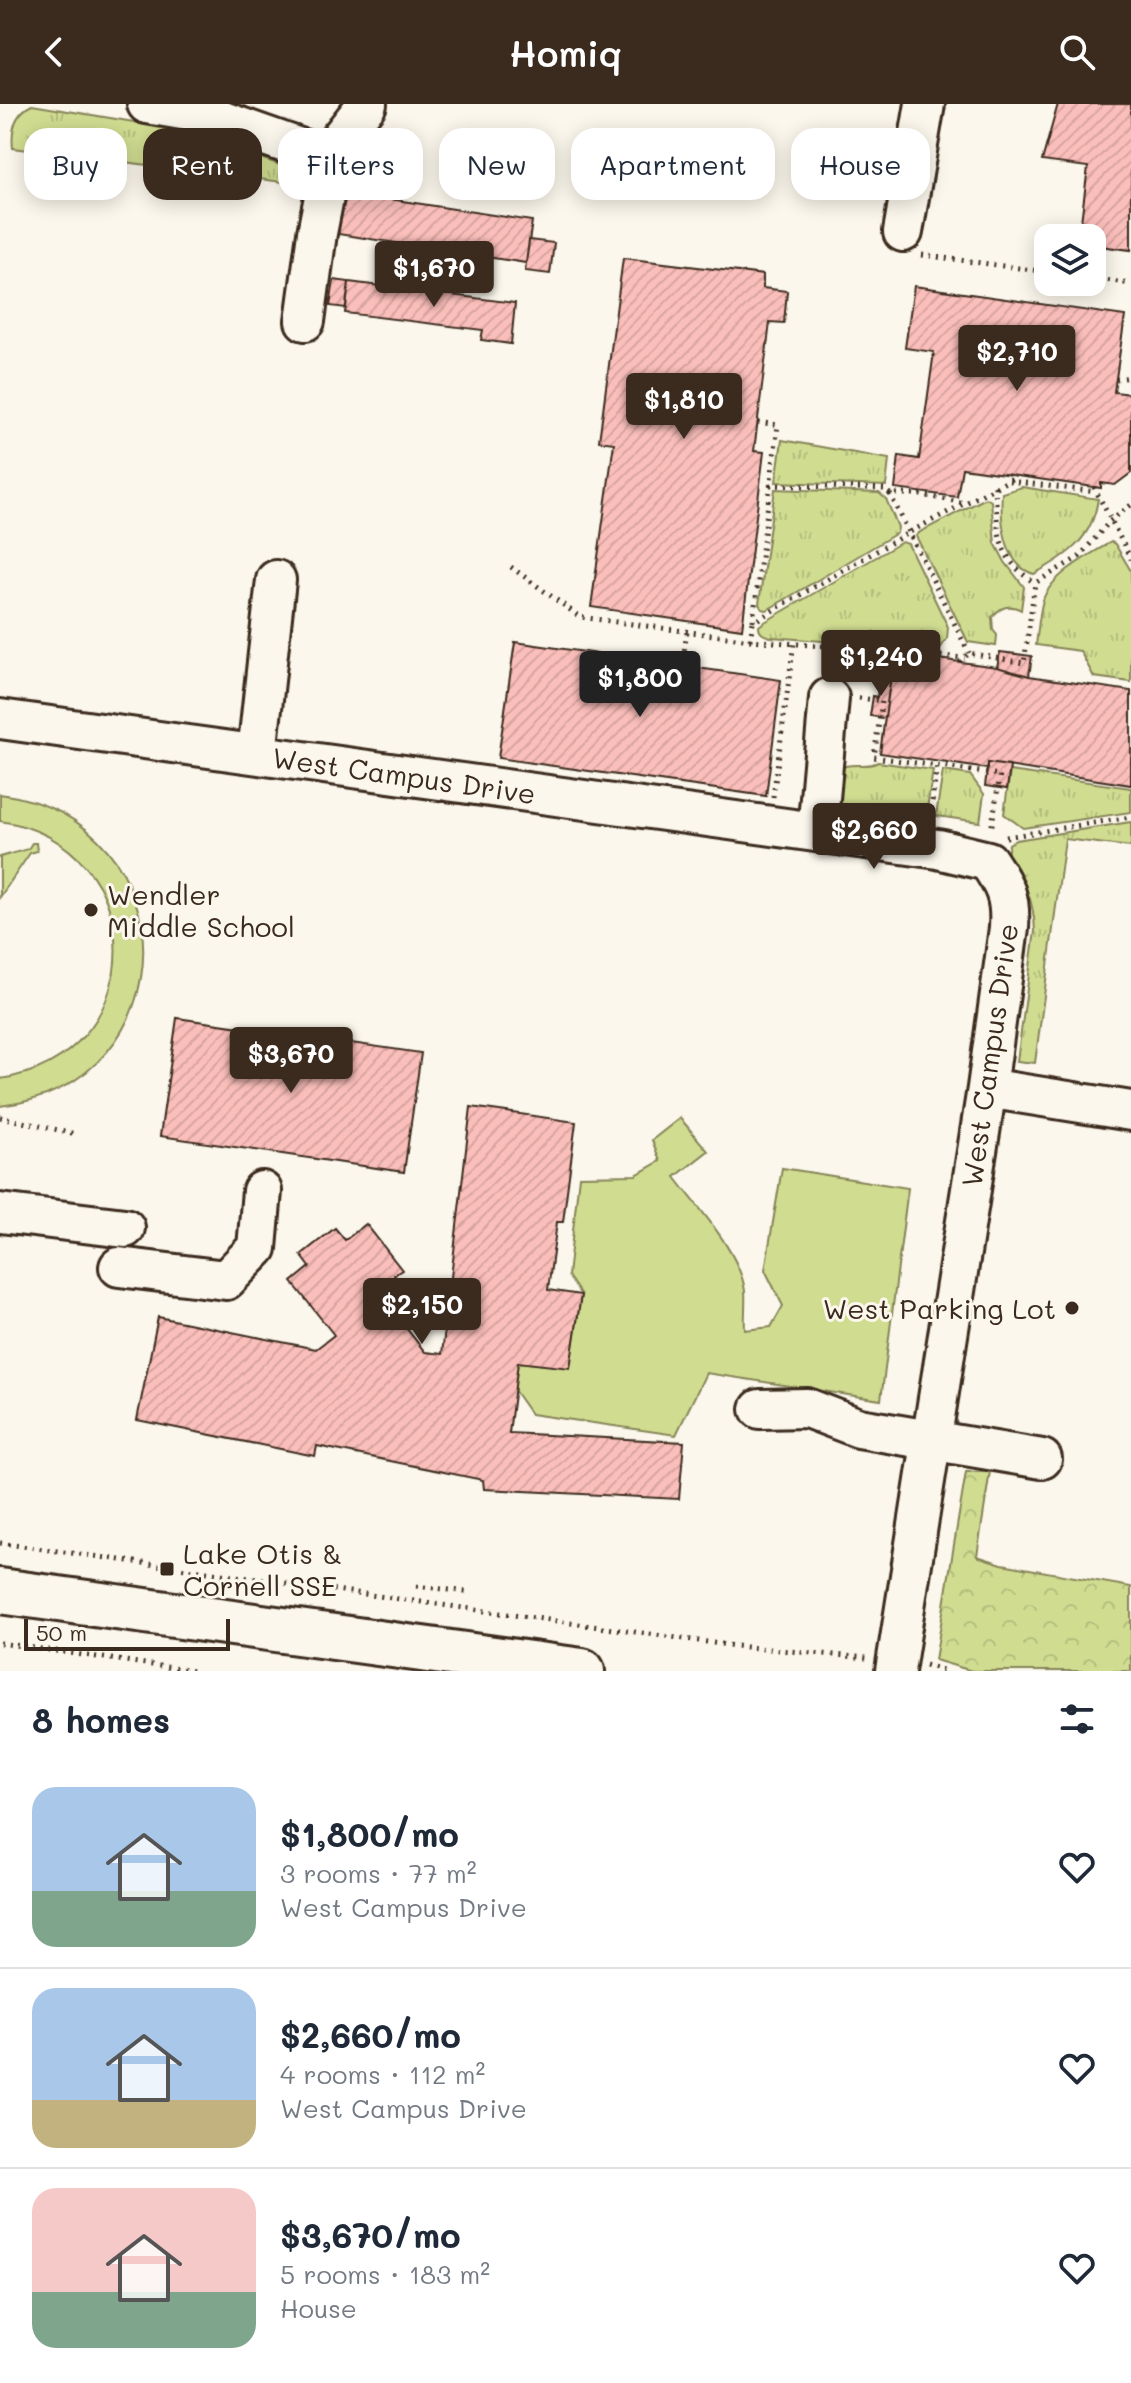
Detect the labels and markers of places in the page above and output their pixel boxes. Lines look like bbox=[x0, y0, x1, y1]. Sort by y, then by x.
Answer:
pin: $1,670 bbox=[369, 241, 499, 309]
pin: $2,710 bbox=[952, 325, 1082, 393]
pin: $1,810 bbox=[619, 373, 749, 441]
pin: $1,240 bbox=[816, 630, 946, 698]
pin: $1,800 bbox=[575, 651, 705, 719]
pin: $2,660 bbox=[809, 803, 939, 871]
place label: Wendler Middle School bbox=[107, 876, 295, 944]
marker: Wendler Middle School bbox=[82, 901, 100, 919]
pin: $3,670 bbox=[226, 1027, 356, 1095]
pin: $2,150 bbox=[357, 1278, 487, 1346]
place label: West Parking Lot bbox=[823, 1290, 1056, 1326]
marker: West Parking Lot bbox=[1063, 1299, 1081, 1317]
place label: Lake Otis & Cornell SSE bbox=[183, 1535, 342, 1603]
marker: Lake Otis & Cornell SSE bbox=[158, 1560, 176, 1578]

